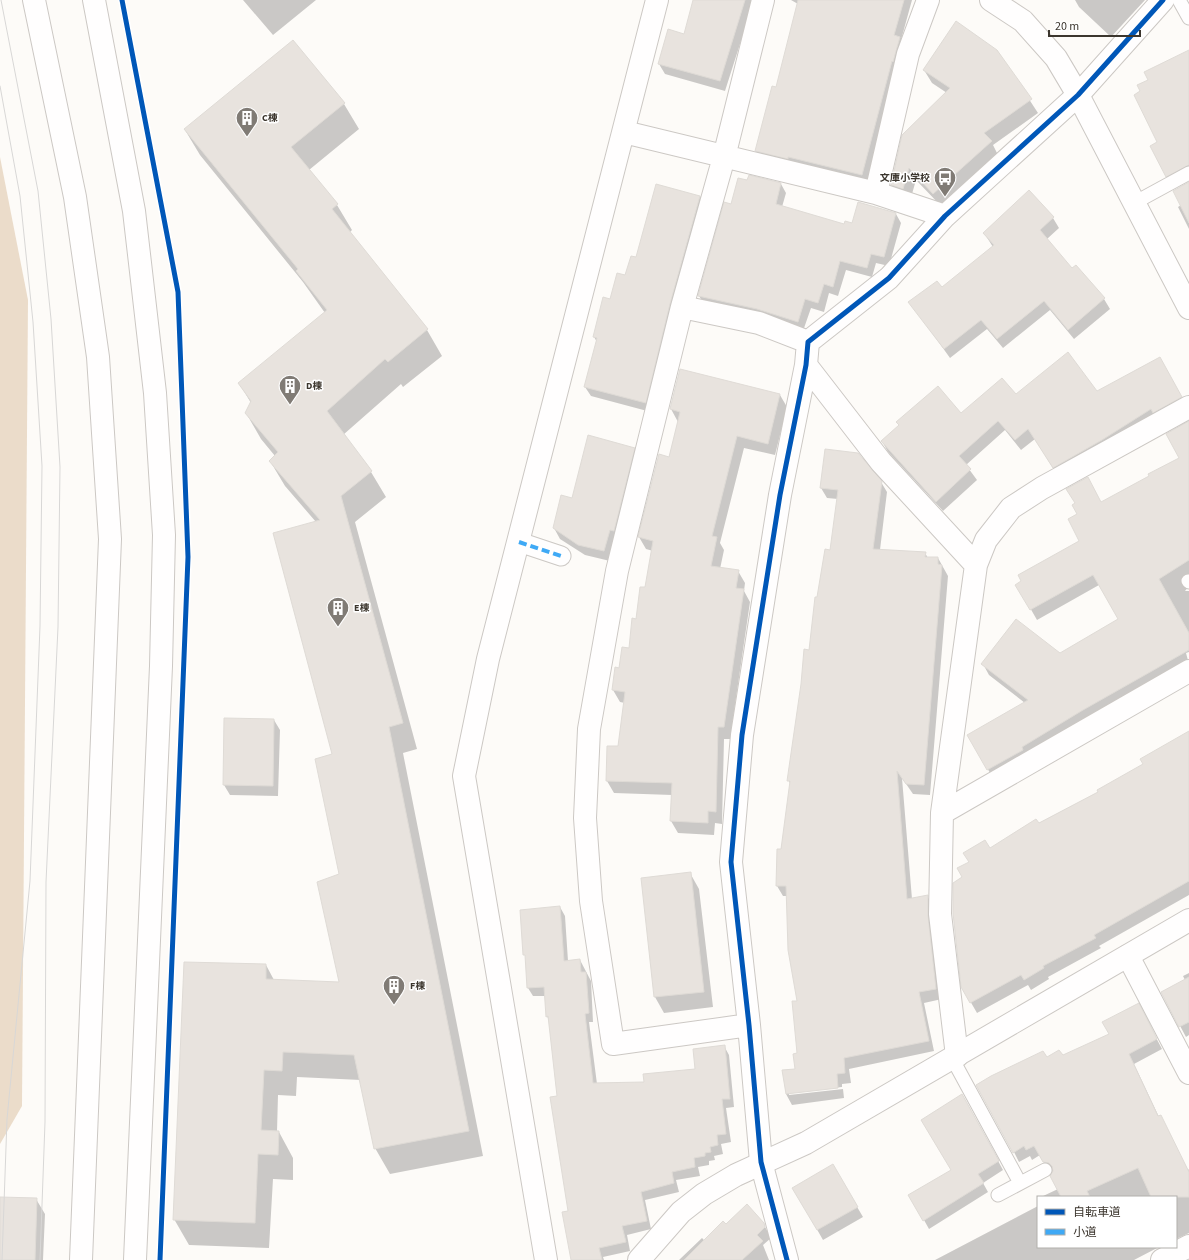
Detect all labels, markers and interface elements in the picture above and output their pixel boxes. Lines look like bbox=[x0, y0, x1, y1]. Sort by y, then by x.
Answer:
scale bar bbox=[1049, 12, 1140, 38]
text: 20 m bbox=[1055, 18, 1079, 35]
building icon: C棟 bbox=[234, 105, 260, 138]
place label: C棟 bbox=[262, 111, 278, 125]
bus stop icon: 文庫小学校 bbox=[932, 165, 958, 198]
place label: 文庫小学校 bbox=[880, 171, 930, 185]
building icon: D棟 bbox=[277, 373, 303, 406]
place label: D棟 bbox=[306, 379, 322, 393]
building icon: E棟 bbox=[325, 595, 351, 628]
place label: E棟 bbox=[354, 601, 369, 615]
building icon: F棟 bbox=[381, 973, 407, 1006]
place label: F棟 bbox=[410, 979, 425, 993]
legend bbox=[1037, 1196, 1177, 1248]
text: 自転車道 bbox=[1073, 1204, 1121, 1221]
text: 小道 bbox=[1073, 1224, 1097, 1241]

